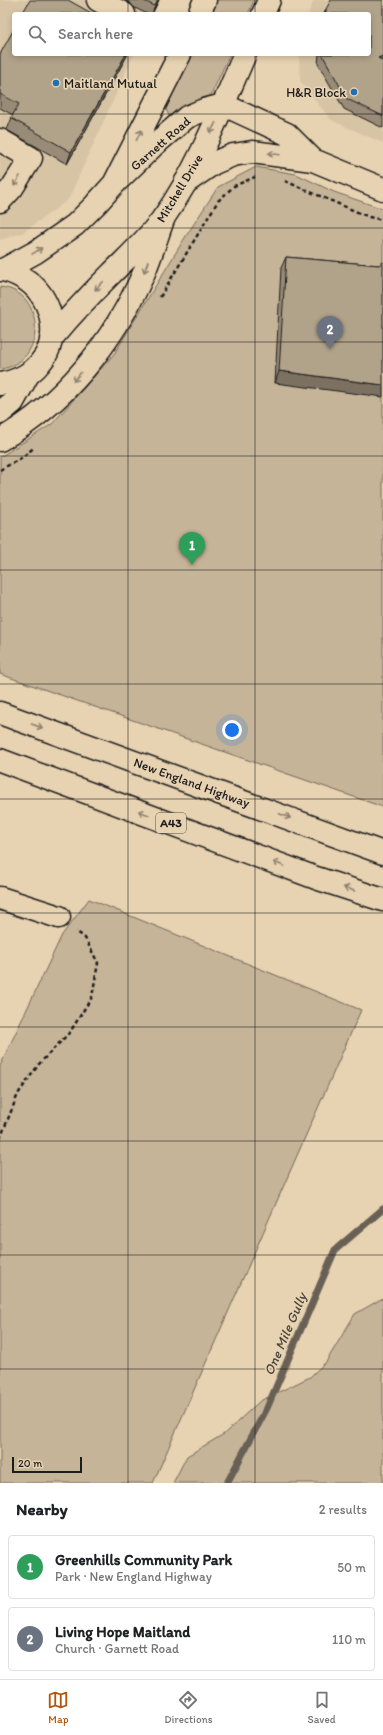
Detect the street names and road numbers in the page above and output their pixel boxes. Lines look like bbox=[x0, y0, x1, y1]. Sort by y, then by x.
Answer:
street label: Garnett Road bbox=[127, 113, 193, 174]
street label: Mitchell Drive bbox=[153, 151, 206, 225]
street label: New England Highway bbox=[132, 755, 252, 810]
road number: A43 bbox=[156, 813, 186, 833]

